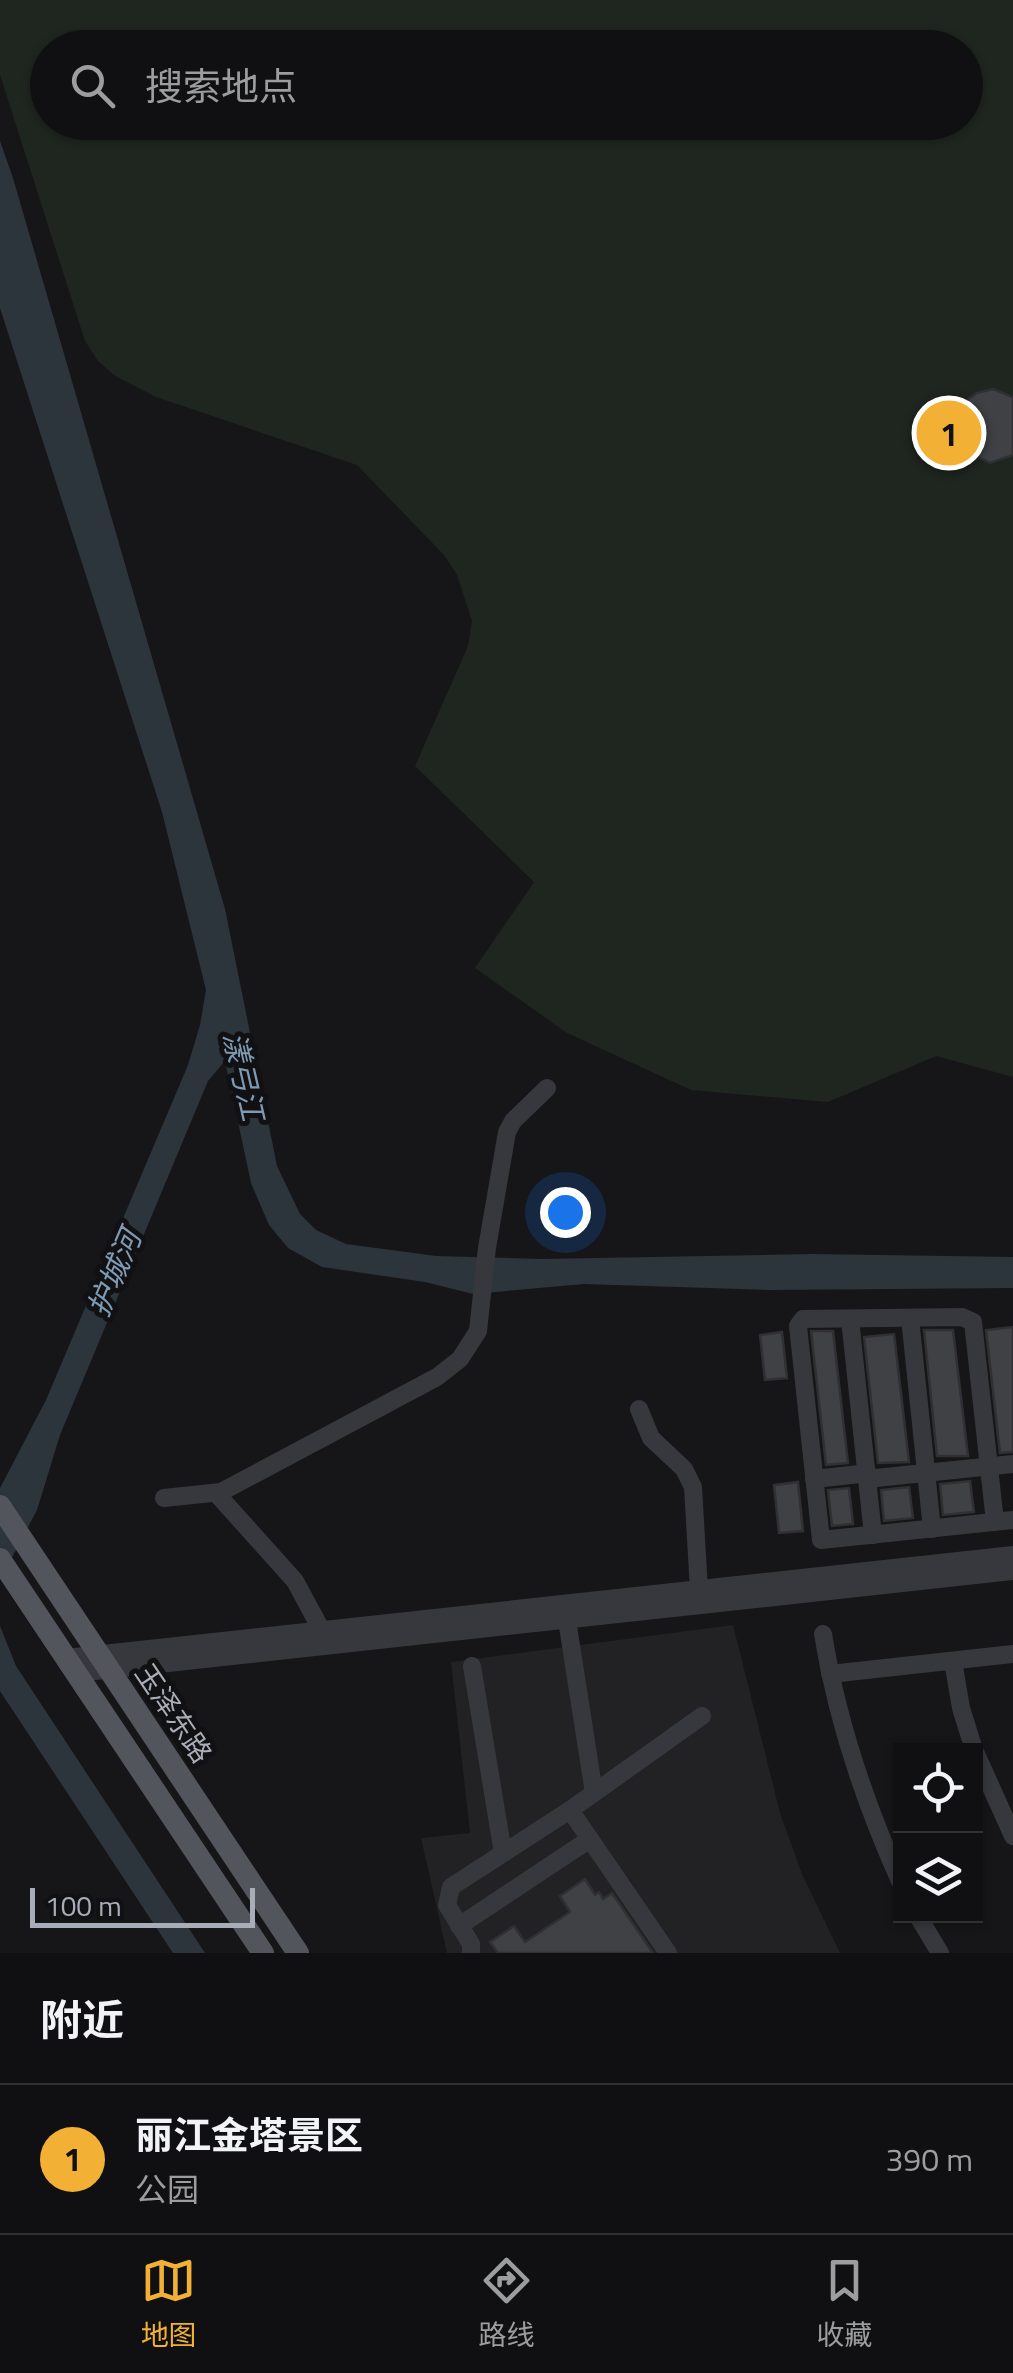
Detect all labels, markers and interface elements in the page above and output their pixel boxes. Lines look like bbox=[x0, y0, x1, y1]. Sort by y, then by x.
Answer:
search box bbox=[30, 30, 983, 140]
text: 搜索地点 bbox=[145, 57, 297, 115]
icon: search bbox=[65, 58, 120, 113]
pin: 1 bbox=[916, 396, 982, 470]
water label: 漾弓江 bbox=[211, 1027, 277, 1128]
your location bbox=[540, 1187, 591, 1238]
water label: 护城河 bbox=[75, 1218, 155, 1323]
street label: 玉泽东路 bbox=[125, 1655, 223, 1771]
map controls bbox=[893, 1743, 983, 1923]
button: locate bbox=[893, 1743, 983, 1833]
button: layers bbox=[893, 1833, 983, 1923]
scale bar bbox=[30, 1883, 255, 1928]
text: 100 m bbox=[45, 1884, 122, 1927]
text: 附近 bbox=[40, 1987, 124, 2051]
text: 丽江金塔景区 bbox=[135, 2106, 363, 2164]
text: 1 bbox=[64, 2135, 81, 2183]
text: 390 m bbox=[885, 2135, 973, 2183]
text: 公园 bbox=[135, 2165, 199, 2213]
tab: 地图 bbox=[141, 2253, 197, 2356]
tab: 路线 bbox=[478, 2253, 534, 2356]
tab: 收藏 bbox=[816, 2253, 872, 2356]

